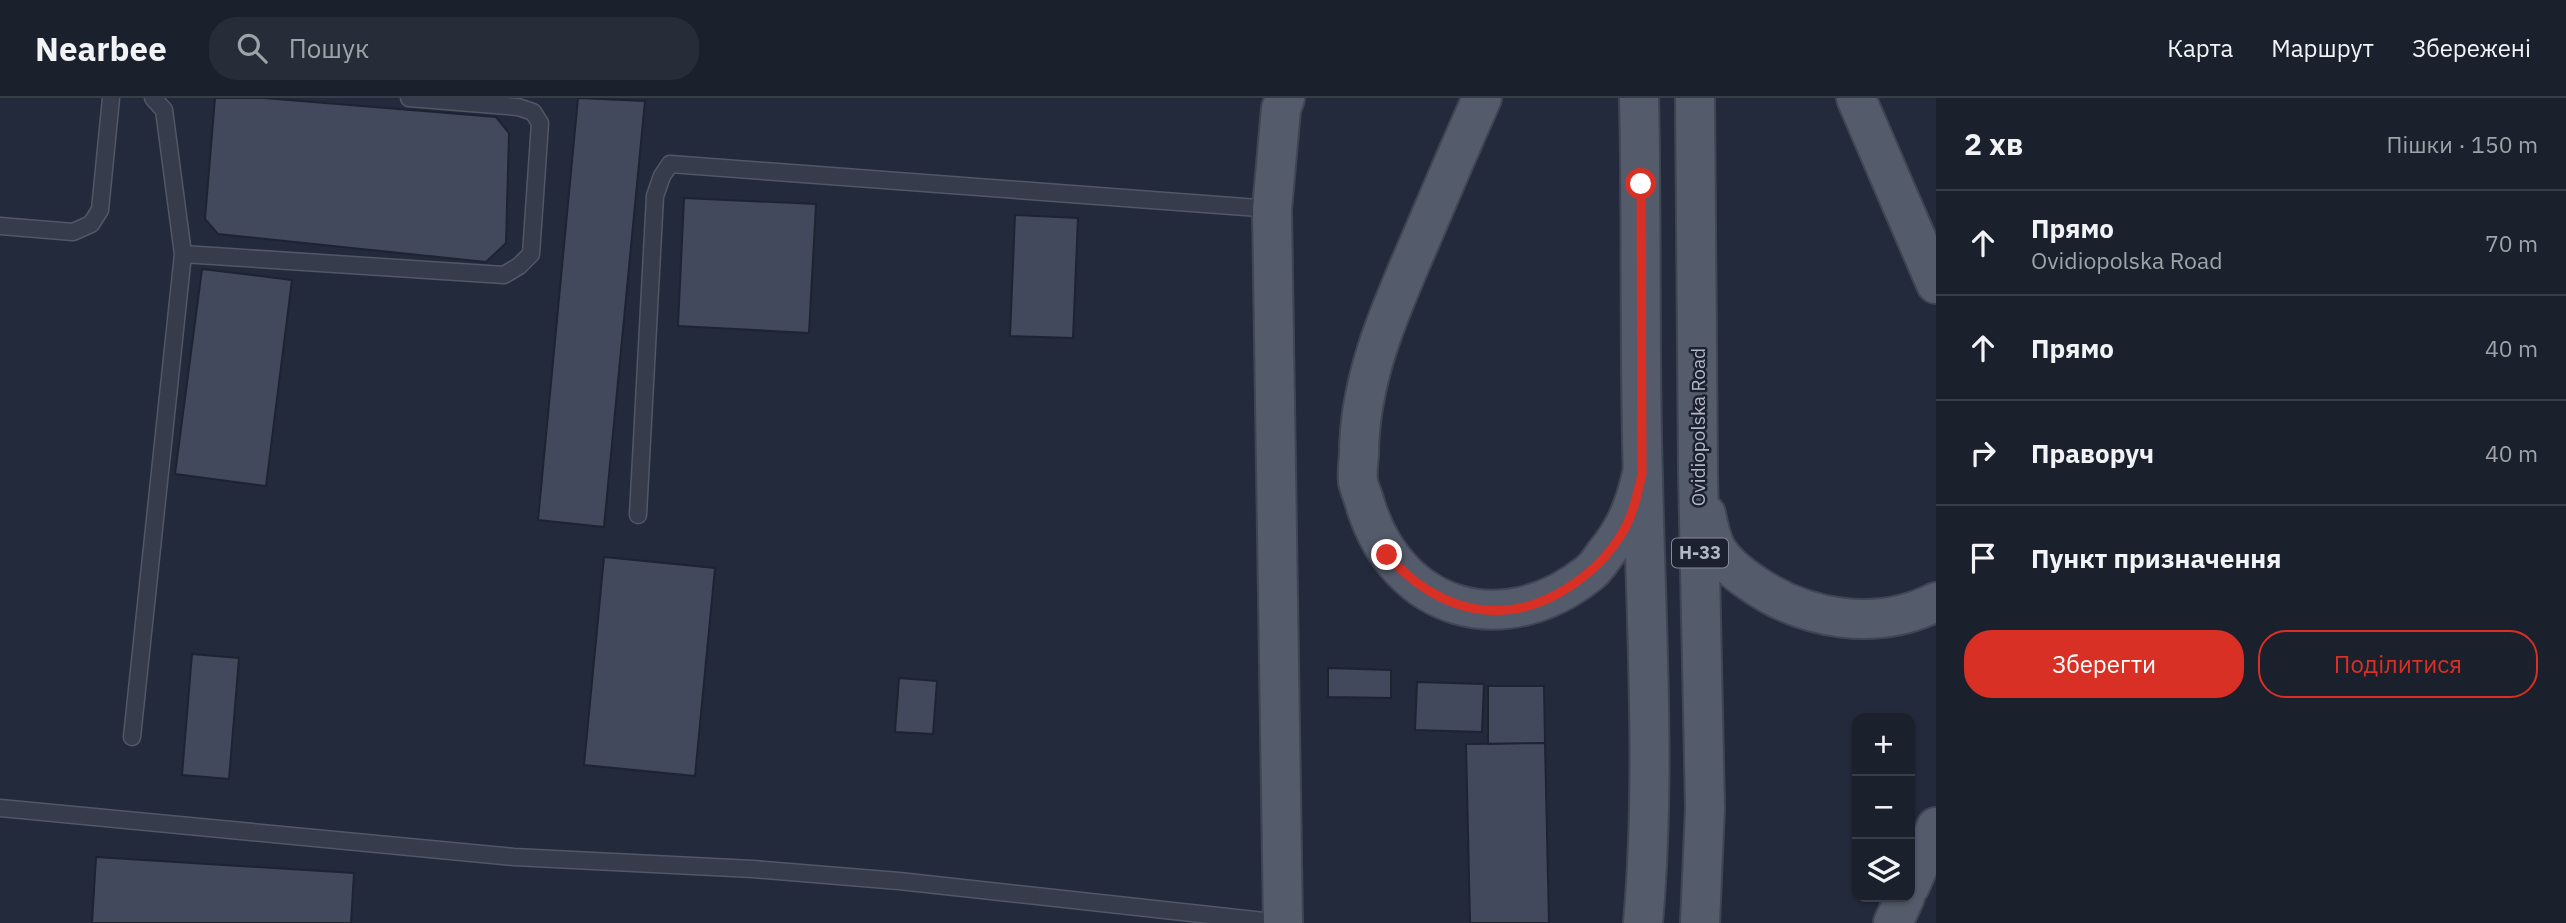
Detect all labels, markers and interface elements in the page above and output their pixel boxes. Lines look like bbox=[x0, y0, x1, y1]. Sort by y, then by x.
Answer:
search box bbox=[209, 17, 699, 80]
text: Nearbee bbox=[35, 27, 167, 70]
icon: search bbox=[233, 29, 271, 67]
text: Пошук bbox=[289, 31, 369, 65]
text: Карта bbox=[2167, 32, 2233, 64]
text: Маршрут bbox=[2271, 32, 2374, 64]
text: Збережені bbox=[2412, 32, 2531, 64]
text: 2 хв bbox=[1964, 124, 2023, 163]
text: Пішки · 150 m bbox=[2387, 129, 2538, 159]
route start bbox=[1625, 168, 1656, 199]
text: Прямо bbox=[2031, 211, 2114, 245]
icon: ahead bbox=[1964, 224, 2002, 262]
text: 70 m bbox=[2485, 228, 2538, 258]
text: Ovidiopolska Road bbox=[2031, 245, 2223, 275]
icon: ahead bbox=[1964, 329, 2002, 367]
text: Прямо bbox=[2031, 331, 2114, 365]
text: 40 m bbox=[2485, 333, 2538, 363]
street label: Ovidiopolska Road bbox=[1686, 348, 1710, 506]
icon: right bbox=[1964, 434, 2002, 472]
text: Праворуч bbox=[2031, 436, 2154, 470]
text: 40 m bbox=[2485, 438, 2538, 468]
road number: Н-33 bbox=[1672, 538, 1728, 568]
route end bbox=[1371, 539, 1402, 570]
icon: arrive bbox=[1964, 539, 2002, 577]
text: Пункт призначення bbox=[2031, 541, 2281, 575]
button: Зберегти bbox=[1964, 630, 2244, 698]
button: Поділитися bbox=[2258, 630, 2538, 698]
map controls bbox=[1852, 713, 1915, 902]
button: + bbox=[1852, 713, 1915, 776]
button: − bbox=[1852, 776, 1915, 839]
button: layers bbox=[1852, 839, 1915, 902]

